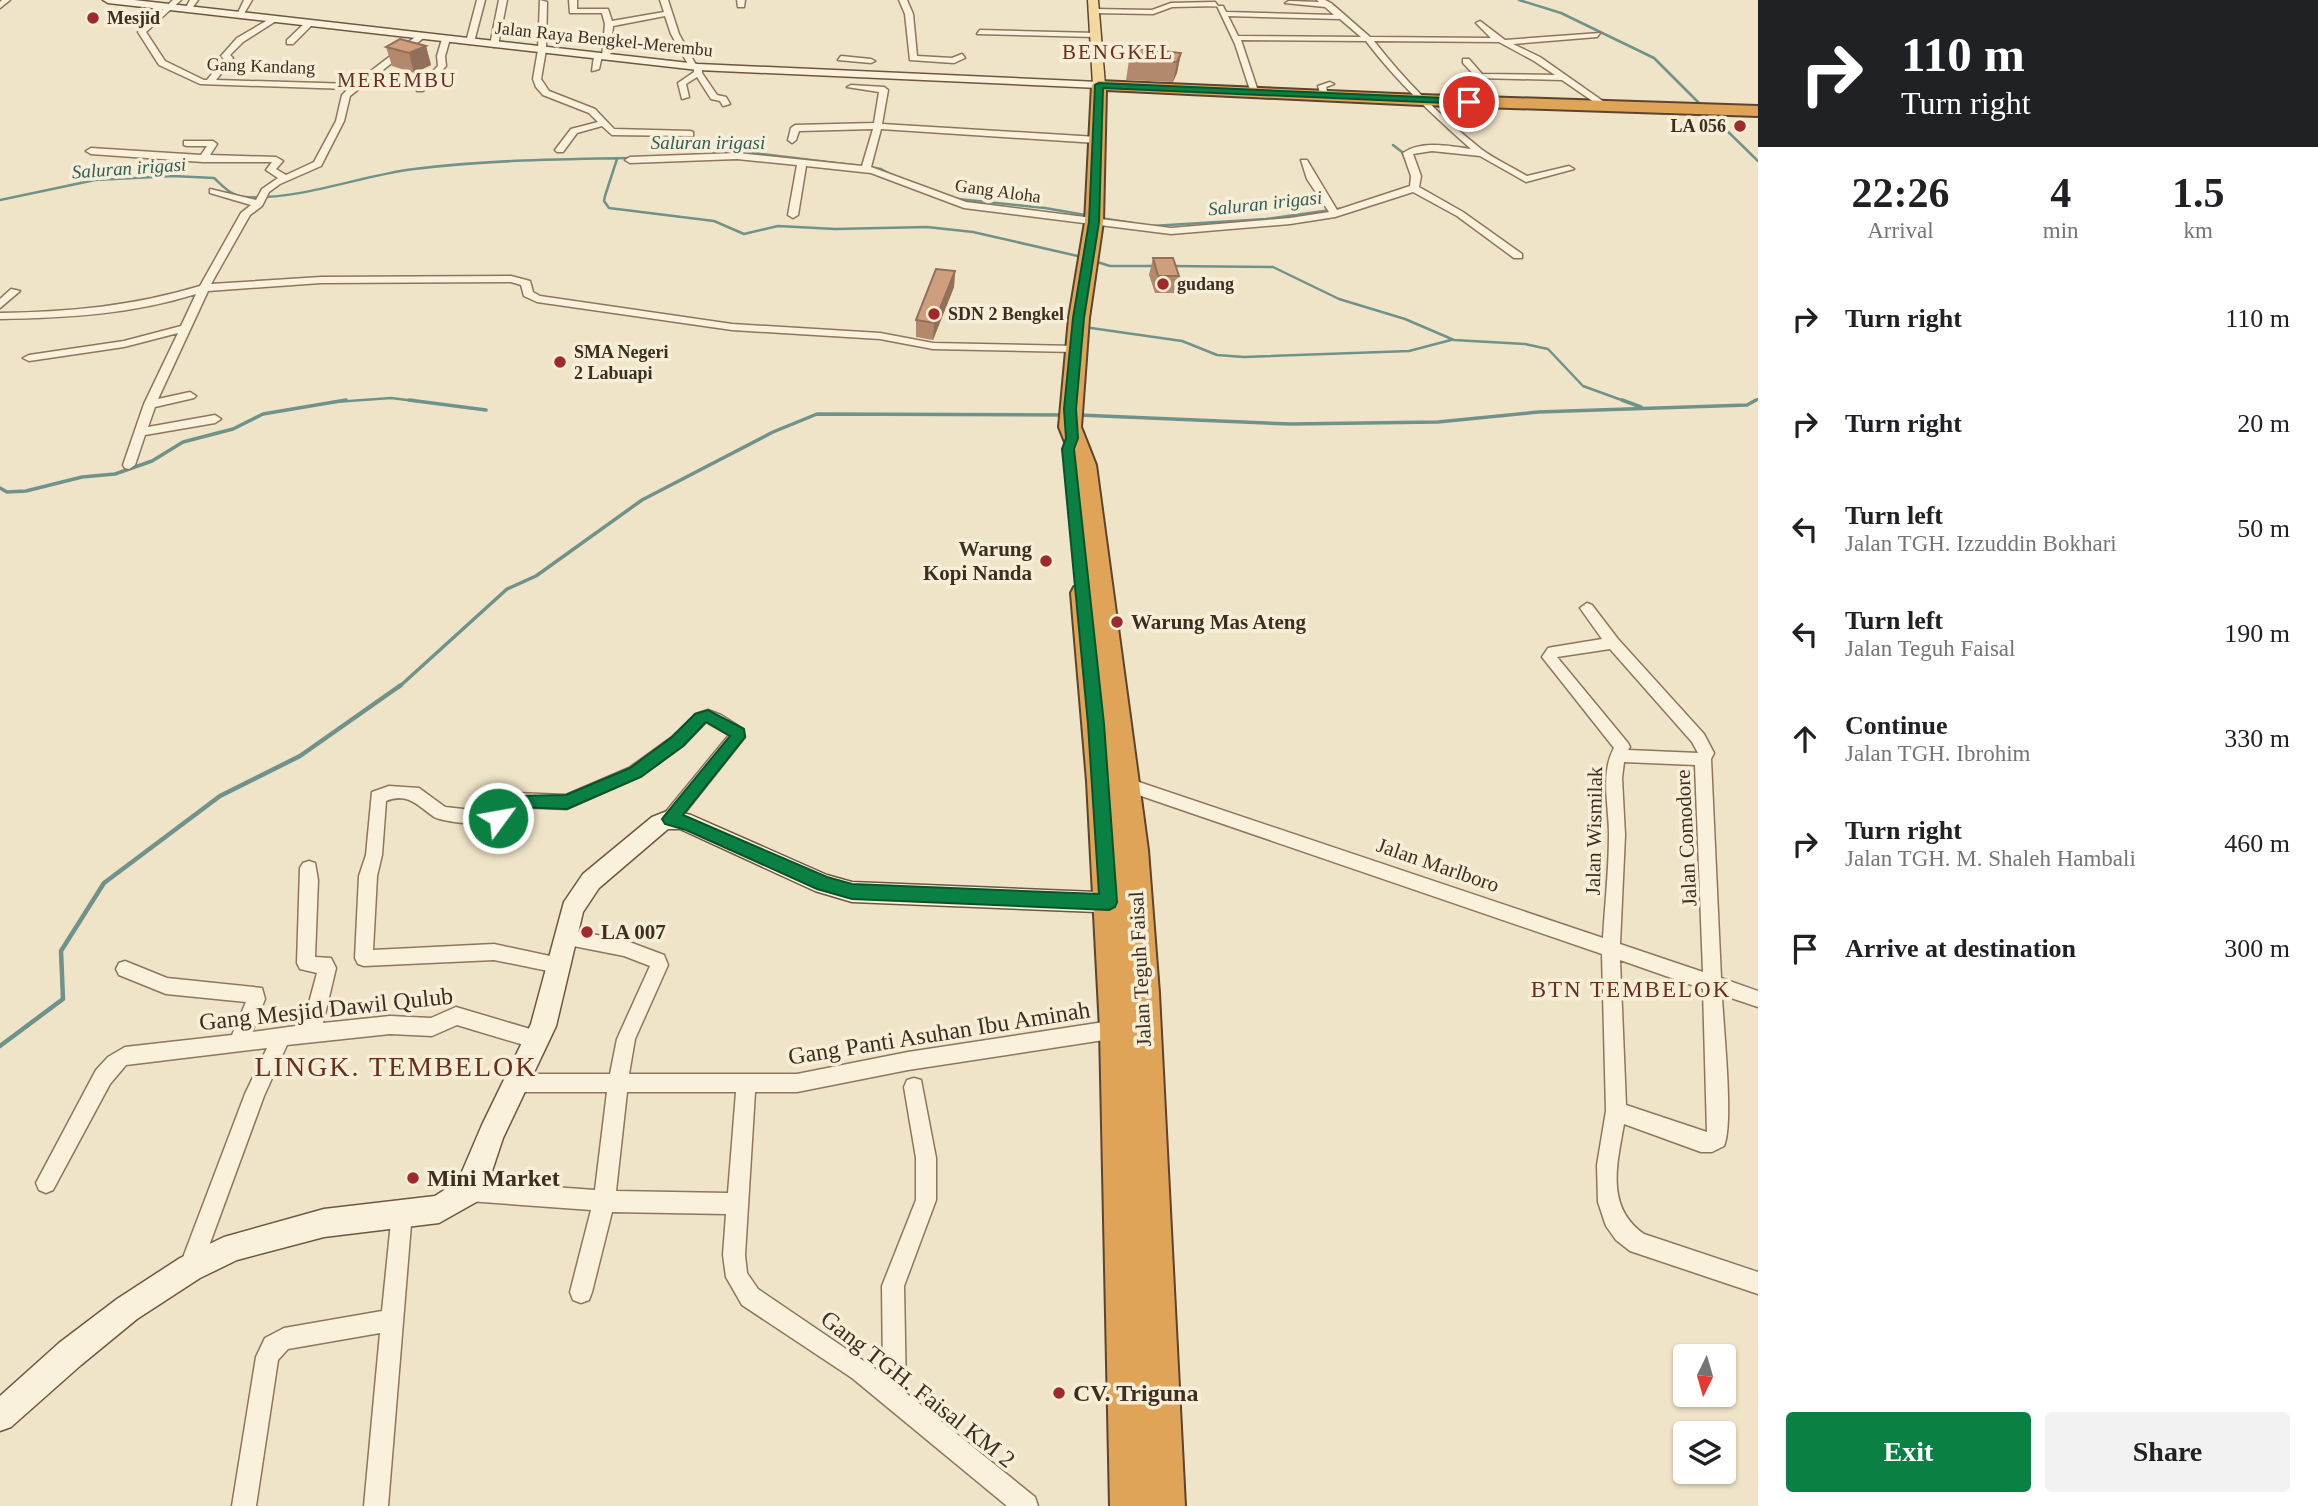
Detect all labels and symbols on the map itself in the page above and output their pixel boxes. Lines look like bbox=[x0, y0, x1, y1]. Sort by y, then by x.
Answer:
place label: Mesjid bbox=[107, 8, 160, 28]
marker: Mesjid bbox=[85, 10, 101, 26]
street label: Jalan Raya Bengkel-Merembu bbox=[494, 18, 714, 60]
district label: BENGKEL bbox=[1062, 40, 1174, 64]
street label: Gang Kandang bbox=[206, 54, 316, 78]
district label: MEREMBU bbox=[337, 68, 457, 92]
pin bbox=[1439, 72, 1499, 132]
place label: LA 056 bbox=[1670, 116, 1726, 136]
marker: LA 056 bbox=[1732, 118, 1748, 134]
water label: Saluran irigasi bbox=[651, 132, 765, 153]
water label: Saluran irigasi bbox=[71, 154, 187, 182]
street label: Gang Aloha bbox=[954, 175, 1042, 207]
water label: Saluran irigasi bbox=[1207, 187, 1323, 219]
place label: gudang bbox=[1177, 274, 1234, 294]
marker: gudang bbox=[1155, 276, 1171, 292]
place label: SDN 2 Bengkel bbox=[948, 304, 1064, 324]
marker: SDN 2 Bengkel bbox=[926, 306, 942, 322]
place label: SMA Negeri 2 Labuapi bbox=[574, 342, 668, 383]
marker: SMA Negeri 2 Labuapi bbox=[552, 354, 568, 370]
place label: Warung Kopi Nanda bbox=[923, 537, 1032, 585]
marker: Warung Kopi Nanda bbox=[1038, 553, 1054, 569]
place label: Warung Mas Ateng bbox=[1131, 610, 1307, 634]
marker: Warung Mas Ateng bbox=[1109, 614, 1125, 630]
street label: Jalan Wismilak bbox=[1581, 766, 1607, 896]
street label: Jalan Comodore bbox=[1670, 769, 1702, 907]
position arrow bbox=[461, 781, 535, 855]
street label: Jalan Marlboro bbox=[1374, 833, 1502, 897]
street label: Jalan Teguh Faisal bbox=[1124, 891, 1156, 1047]
place label: LA 007 bbox=[601, 920, 666, 944]
marker: LA 007 bbox=[579, 924, 595, 940]
district label: BTN TEMBELOK bbox=[1531, 977, 1731, 1002]
street label: Gang Mesjid Dawil Qulub bbox=[198, 983, 454, 1035]
street label: Gang Panti Asuhan Ibu Aminah bbox=[786, 996, 1092, 1070]
district label: LINGK. TEMBELOK bbox=[254, 1051, 538, 1082]
place label: Mini Market bbox=[427, 1165, 560, 1191]
marker: Mini Market bbox=[405, 1170, 421, 1186]
street label: Gang TGH. Faisal KM 2 bbox=[816, 1305, 1020, 1473]
north arrow bbox=[1673, 1344, 1736, 1407]
place label: CV. Triguna bbox=[1073, 1380, 1198, 1406]
marker: CV. Triguna bbox=[1051, 1385, 1067, 1401]

